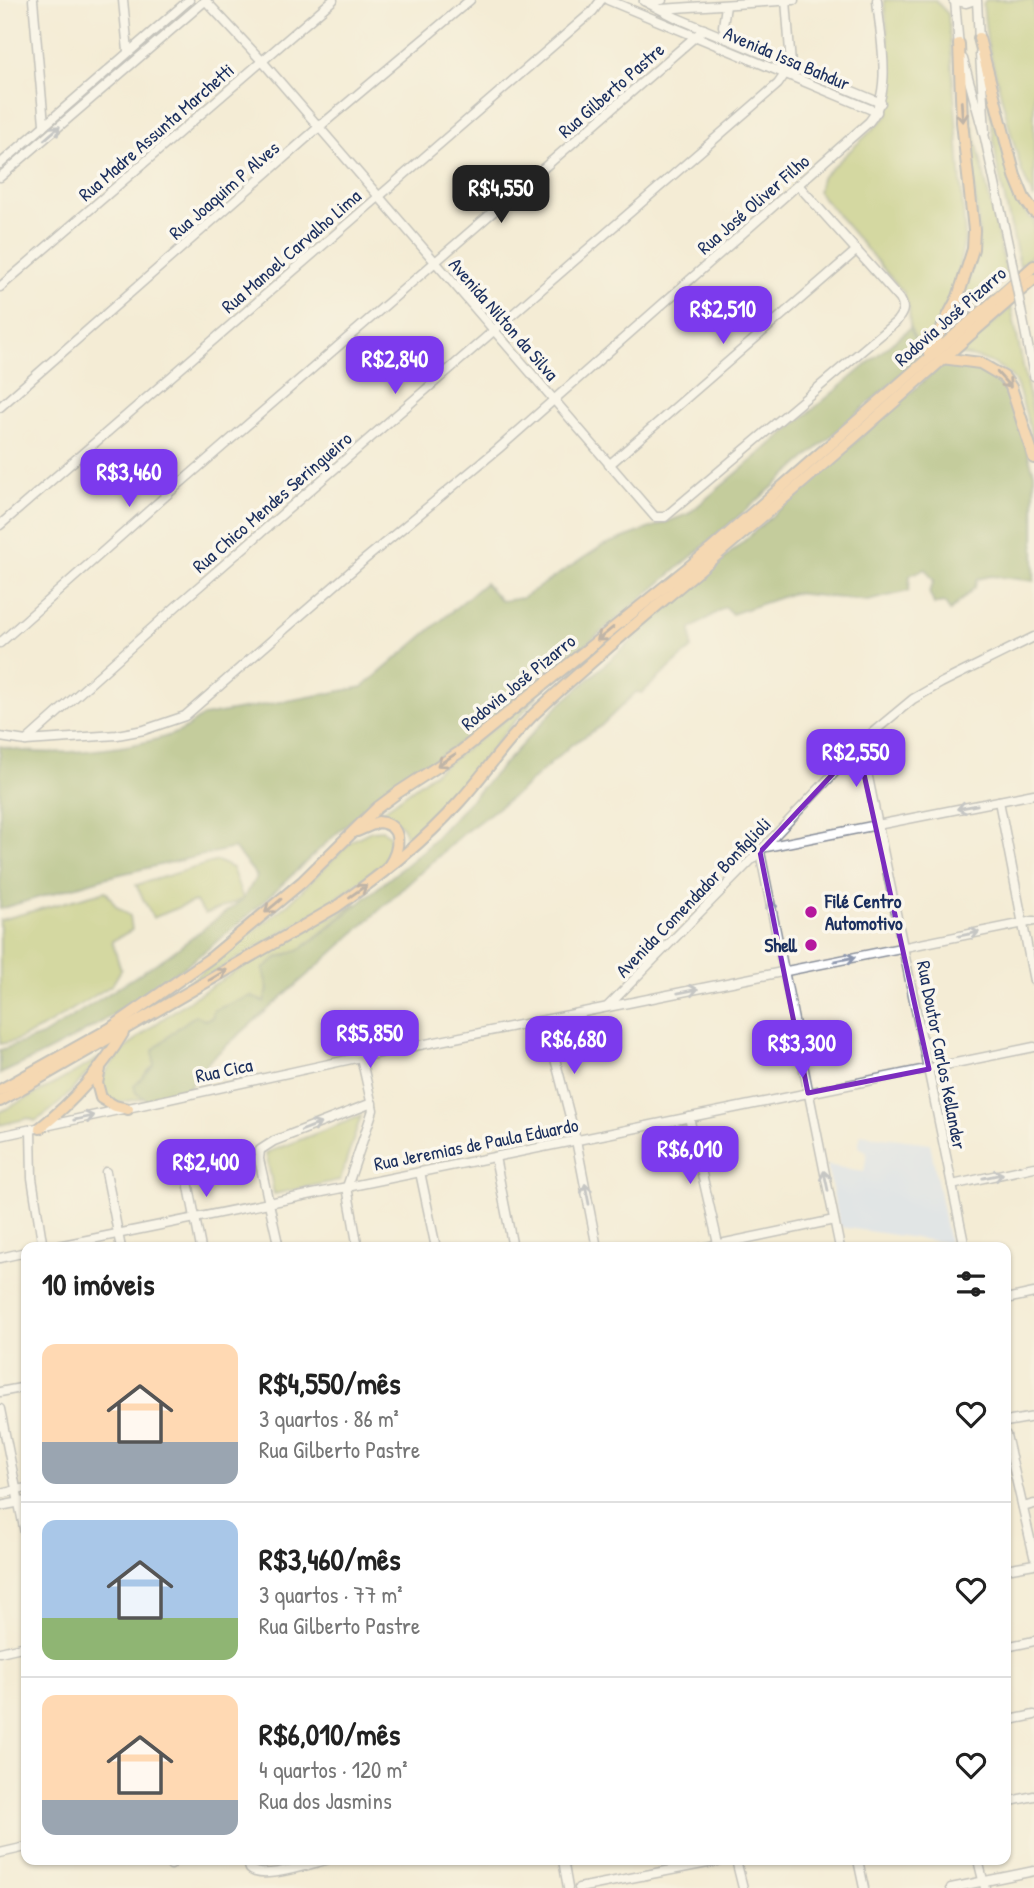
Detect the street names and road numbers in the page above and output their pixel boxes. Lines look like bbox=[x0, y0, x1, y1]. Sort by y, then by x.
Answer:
street label: Avenida Issa Bahdur bbox=[720, 20, 855, 97]
street label: Rua Gilberto Pastre bbox=[552, 36, 670, 143]
street label: Rua Madre Assunta Marchetti bbox=[73, 57, 239, 207]
street label: Rua Joaquim P Alves bbox=[163, 135, 285, 245]
street label: Rua José Oliver Filho bbox=[691, 148, 815, 260]
street label: Rua Manoel Carvalho Lima bbox=[216, 183, 367, 319]
street label: Avenida Nilton da Silva bbox=[443, 252, 565, 387]
street label: Rodovia José Pizarro bbox=[889, 260, 1012, 372]
street label: Rua Chico Mendes Seringueiro bbox=[187, 425, 358, 579]
street label: Rodovia José Pizarro bbox=[455, 628, 581, 736]
street label: Avenida Comendador Bonfiglioli bbox=[610, 811, 776, 983]
street label: Rua Doutor Carlos Kellander bbox=[911, 958, 973, 1152]
street label: Rua Cica bbox=[193, 1051, 255, 1089]
street label: Rua Jeremias de Paula Eduardo bbox=[372, 1111, 581, 1177]

